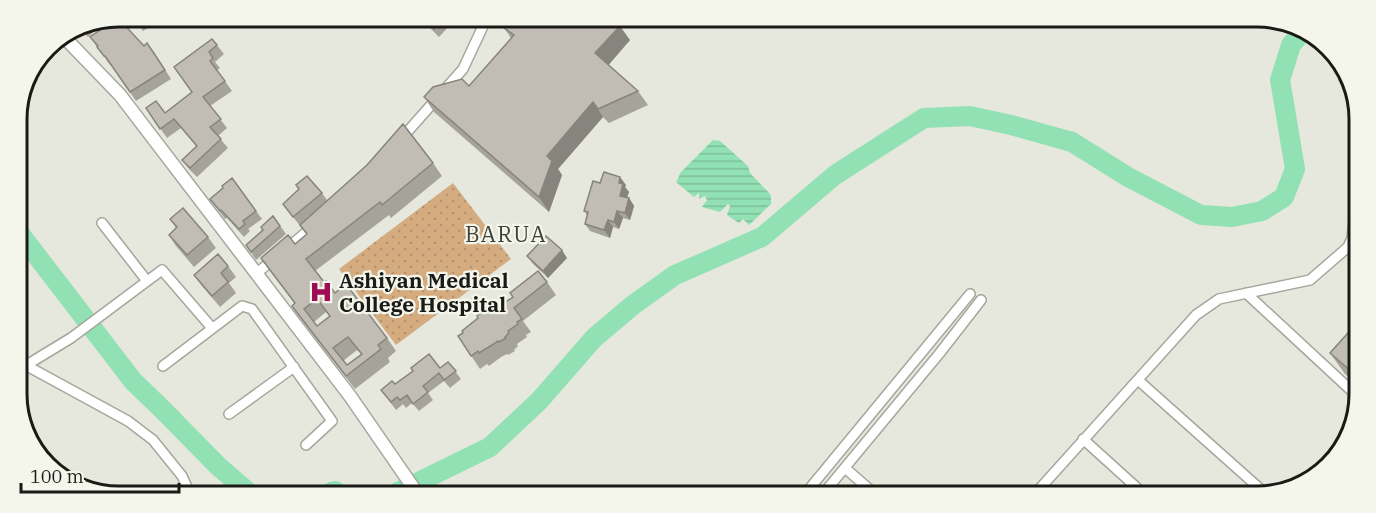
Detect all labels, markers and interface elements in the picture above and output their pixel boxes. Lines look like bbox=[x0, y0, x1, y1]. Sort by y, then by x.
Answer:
district label: BARUA bbox=[465, 219, 547, 248]
place label: Ashiyan Medical College Hospital bbox=[339, 266, 509, 318]
hospital icon: Ashiyan Medical College Hospital bbox=[308, 279, 334, 305]
scale bar bbox=[21, 456, 178, 494]
text: 100 m bbox=[30, 465, 84, 488]

